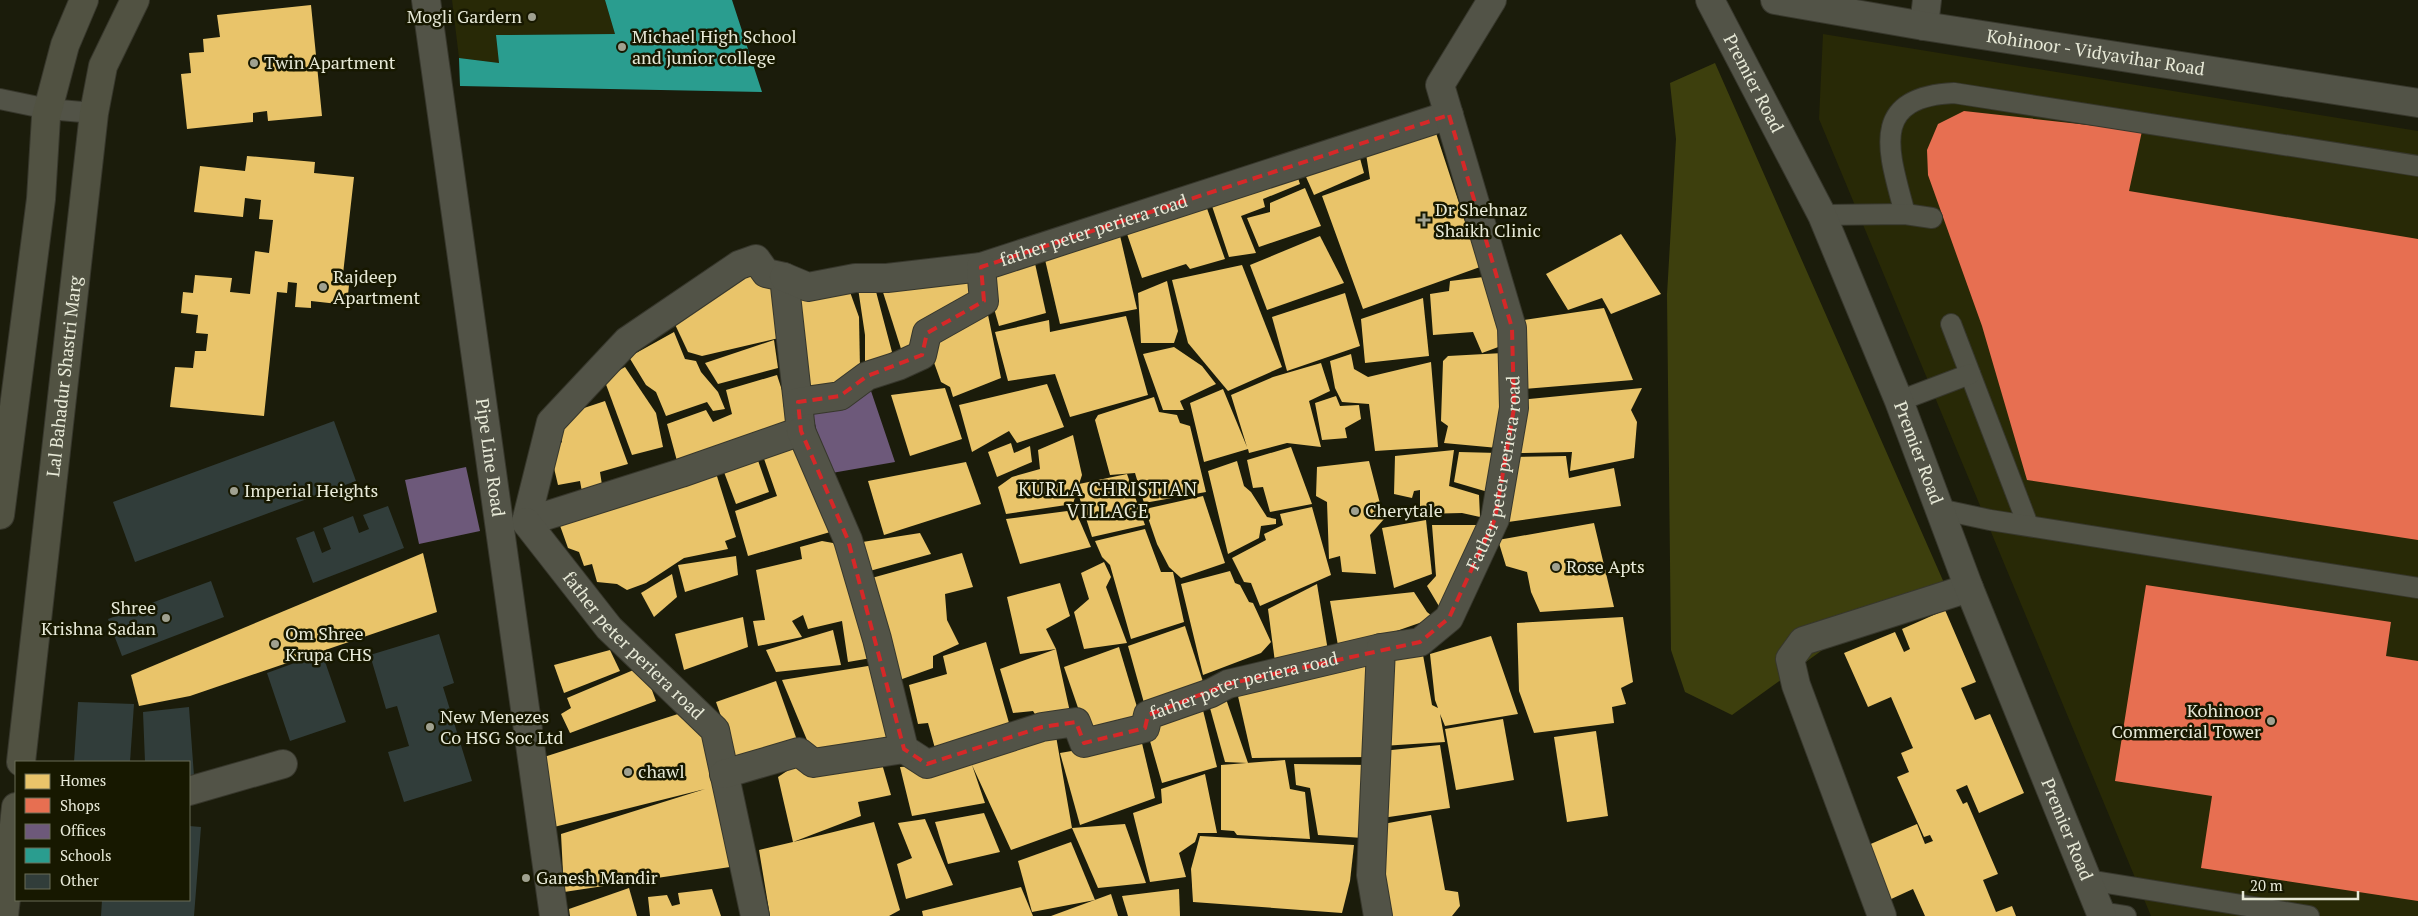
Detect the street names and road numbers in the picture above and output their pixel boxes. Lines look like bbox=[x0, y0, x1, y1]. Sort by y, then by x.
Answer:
street label: Kohinoor - Vidyavihar Road bbox=[1985, 23, 2207, 81]
street label: Premier Road bbox=[1719, 29, 1790, 136]
street label: father peter periera road bbox=[996, 188, 1190, 271]
street label: Lal Bahadur Shastri Marg bbox=[40, 274, 87, 478]
street label: Father peter periera road bbox=[1460, 375, 1525, 574]
street label: Pipe Line Road bbox=[471, 397, 511, 518]
street label: Premier Road bbox=[1889, 398, 1950, 507]
street label: father peter periera road bbox=[558, 566, 710, 724]
street label: father peter periera road bbox=[1146, 645, 1340, 725]
street label: Premier Road bbox=[2036, 774, 2099, 884]

